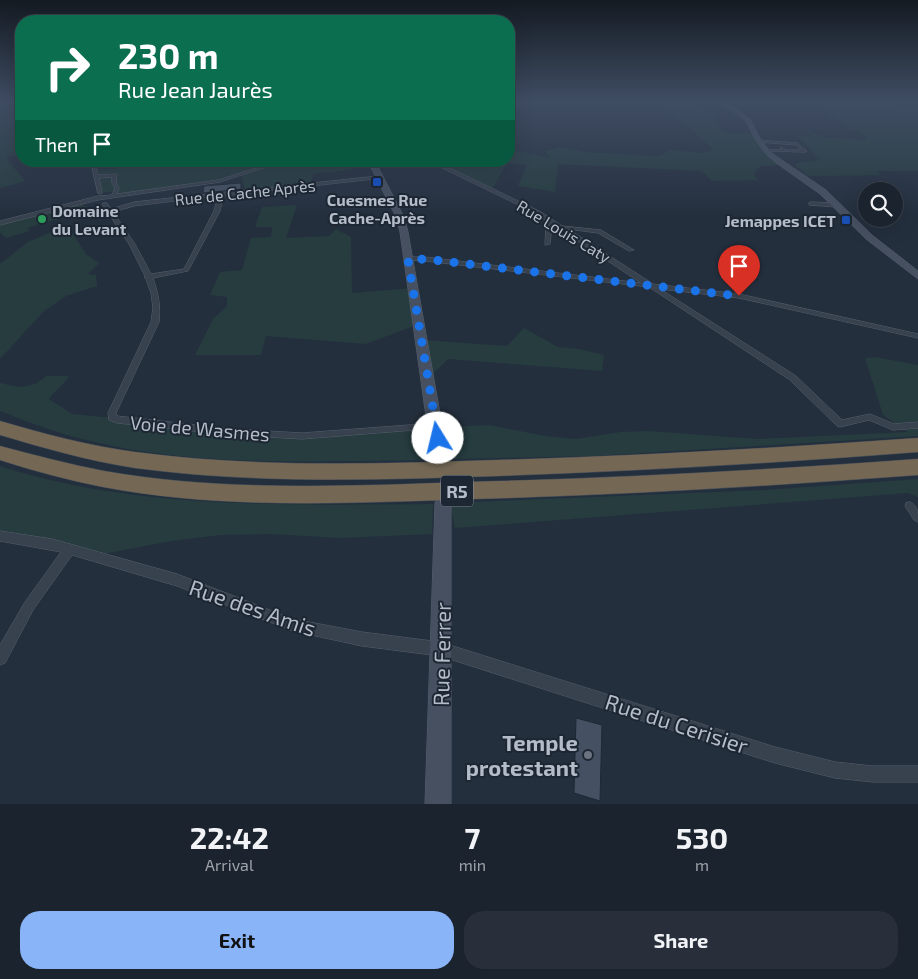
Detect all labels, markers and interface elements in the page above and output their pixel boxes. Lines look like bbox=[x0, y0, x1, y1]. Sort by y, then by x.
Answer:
text: 230 m bbox=[118, 34, 219, 76]
icon: right bbox=[35, 35, 100, 100]
text: Rue Jean Jaurès bbox=[118, 76, 273, 102]
icon: arrive bbox=[88, 130, 116, 158]
text: Then bbox=[35, 133, 78, 156]
street label: Rue de Cache Après bbox=[174, 175, 316, 209]
marker: Cuesmes Rue Cache-Après bbox=[371, 176, 383, 188]
map controls bbox=[858, 182, 903, 227]
button: search bbox=[858, 182, 903, 227]
place label: Cuesmes Rue Cache-Après bbox=[327, 190, 427, 227]
street label: Rue Louis Caty bbox=[514, 196, 615, 267]
place label: Domaine du Levant bbox=[52, 201, 127, 238]
place label: Jemappes ICET bbox=[725, 211, 836, 230]
marker: Domaine du Levant bbox=[36, 213, 48, 225]
marker: Jemappes ICET bbox=[840, 214, 852, 226]
pin bbox=[718, 245, 760, 296]
icon: arrive bbox=[725, 252, 753, 280]
street label: Voie de Wasmes bbox=[129, 410, 271, 446]
position arrow bbox=[411, 411, 463, 463]
road number: R5 bbox=[441, 476, 473, 506]
street label: Rue des Amis bbox=[186, 573, 320, 641]
street label: Rue Ferrer bbox=[427, 602, 455, 706]
street label: Rue du Cerisier bbox=[602, 688, 752, 758]
place label: Temple protestant bbox=[466, 729, 578, 780]
marker: Temple protestant bbox=[582, 749, 594, 761]
text: 22:42 bbox=[190, 819, 269, 855]
text: 7 bbox=[464, 819, 480, 855]
text: 530 bbox=[676, 819, 728, 855]
text: Arrival bbox=[205, 855, 254, 874]
text: min bbox=[459, 855, 486, 874]
text: m bbox=[695, 855, 709, 874]
button: Exit bbox=[20, 911, 454, 969]
button: Share bbox=[464, 911, 898, 969]

